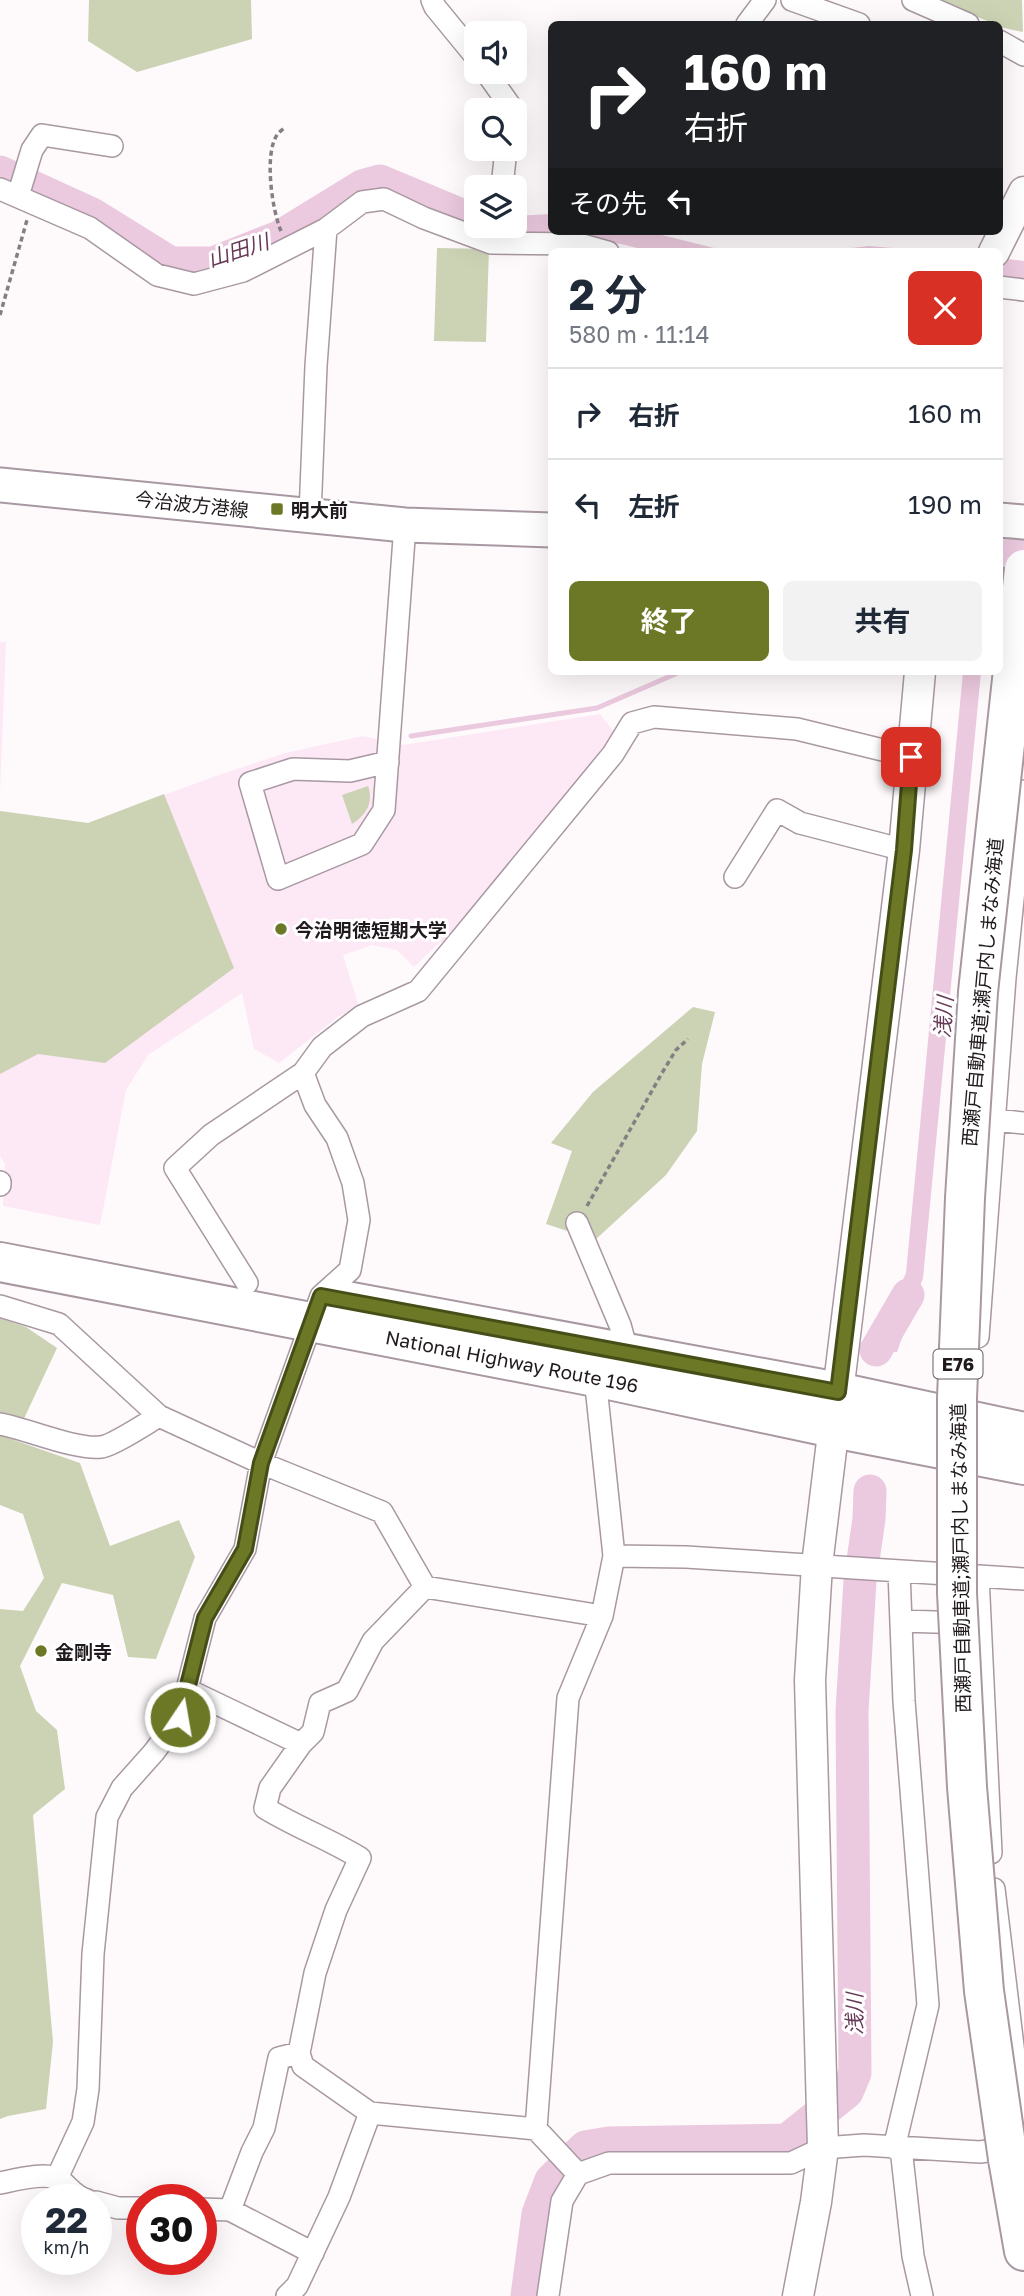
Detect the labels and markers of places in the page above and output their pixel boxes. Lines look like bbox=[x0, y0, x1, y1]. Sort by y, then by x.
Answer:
place label: 明大前 bbox=[291, 498, 348, 521]
marker: 明大前 bbox=[269, 501, 285, 517]
pin bbox=[881, 727, 941, 787]
place label: 今治明徳短期大学 bbox=[295, 918, 447, 941]
marker: 今治明徳短期大学 bbox=[273, 921, 289, 937]
place label: 金剛寺 bbox=[55, 1640, 112, 1663]
marker: 金剛寺 bbox=[33, 1643, 49, 1659]

